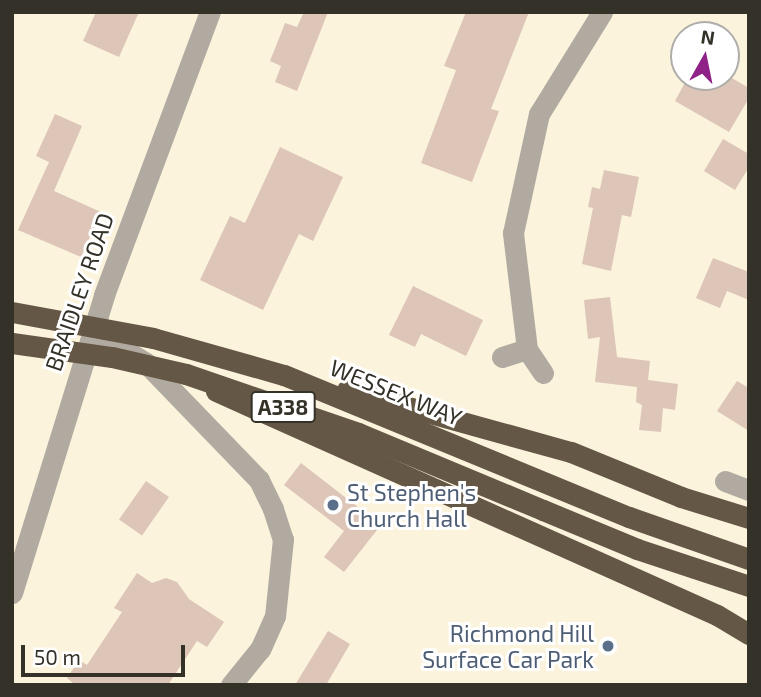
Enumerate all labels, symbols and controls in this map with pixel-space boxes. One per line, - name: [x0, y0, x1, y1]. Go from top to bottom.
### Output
- north arrow: [670, 21, 740, 91]
- text: N: [699, 24, 717, 49]
- street label: BRAIDLEY ROAD: [39, 209, 119, 375]
- street label: WESSEX WAY: [326, 353, 466, 431]
- road number: A338: [250, 390, 316, 424]
- place label: St Stephen's Church Hall: [347, 478, 476, 532]
- marker: St Stephen's Church Hall: [325, 497, 341, 513]
- place label: Richmond Hill Surface Car Park: [422, 619, 594, 673]
- scale bar: [24, 630, 189, 674]
- marker: Richmond Hill Surface Car Park: [600, 638, 616, 654]
- text: 50 m: [34, 644, 81, 669]

